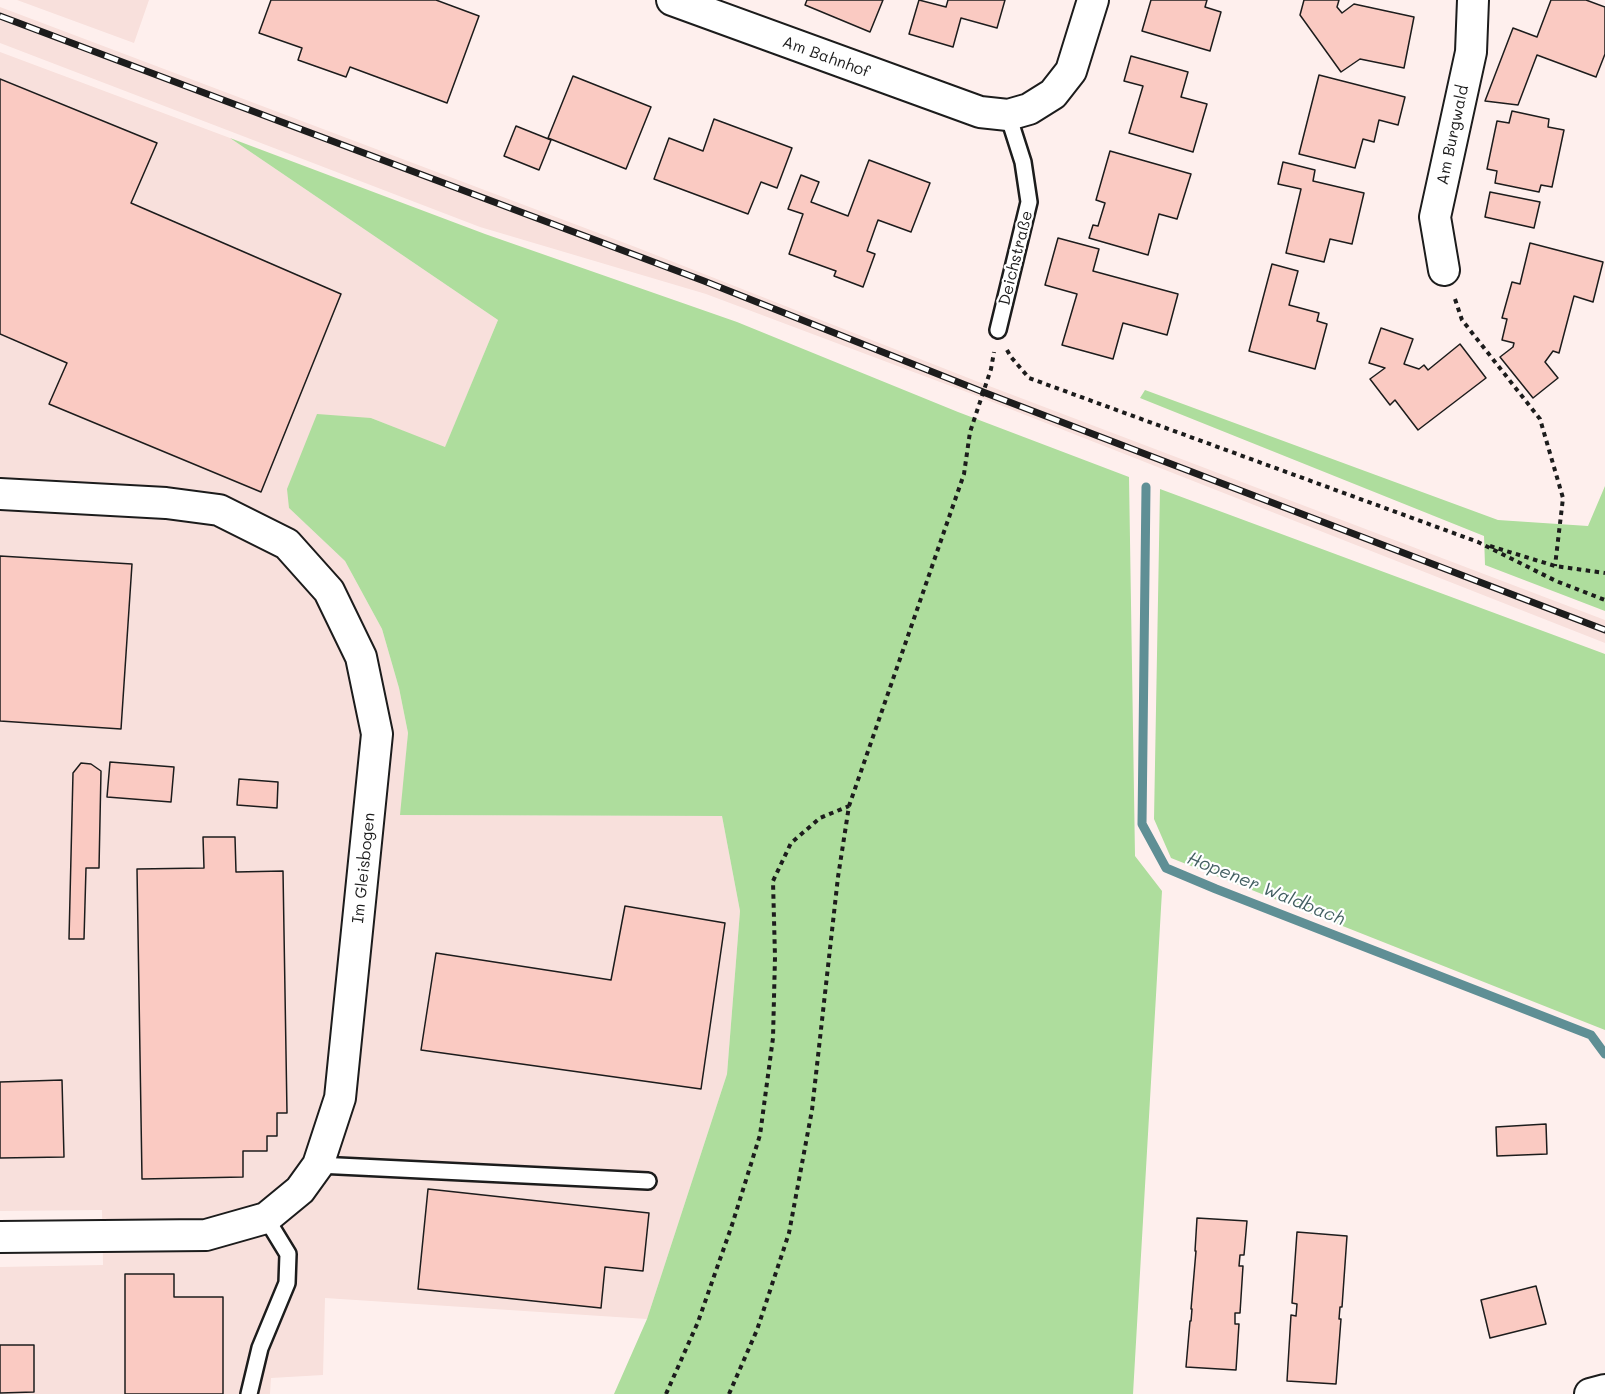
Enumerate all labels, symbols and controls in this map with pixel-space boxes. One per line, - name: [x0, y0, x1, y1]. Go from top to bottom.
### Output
- street label: Am Bahnhof: [780, 32, 872, 82]
- street label: Am Burgwald: [1433, 83, 1473, 187]
- street label: Deichstraße: [995, 209, 1037, 307]
- street label: Im Gleisbogen: [349, 812, 379, 924]
- water label: Hopener Waldbach: [1184, 848, 1348, 930]

